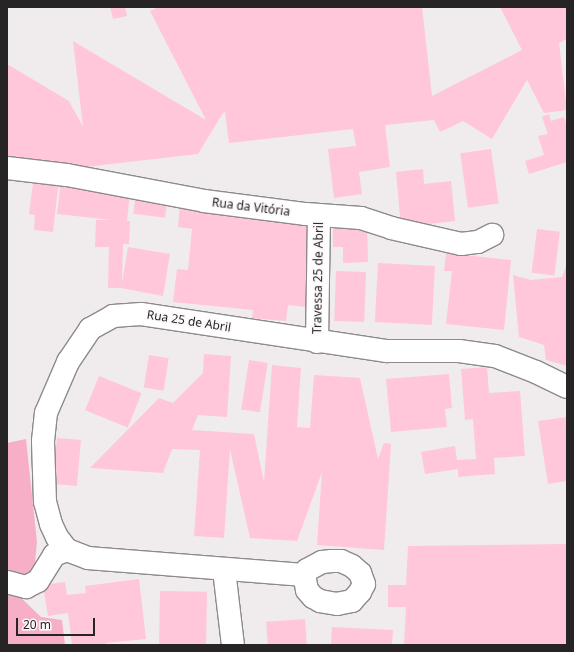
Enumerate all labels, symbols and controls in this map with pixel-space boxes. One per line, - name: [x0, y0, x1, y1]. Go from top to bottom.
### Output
- street label: Rua da Vitória: [211, 195, 291, 219]
- street label: Travessa 25 de Abril: [310, 222, 326, 334]
- street label: Rua 25 de Abril: [146, 307, 232, 335]
- scale bar: [18, 610, 97, 636]
- text: 20 m: [23, 616, 51, 633]

